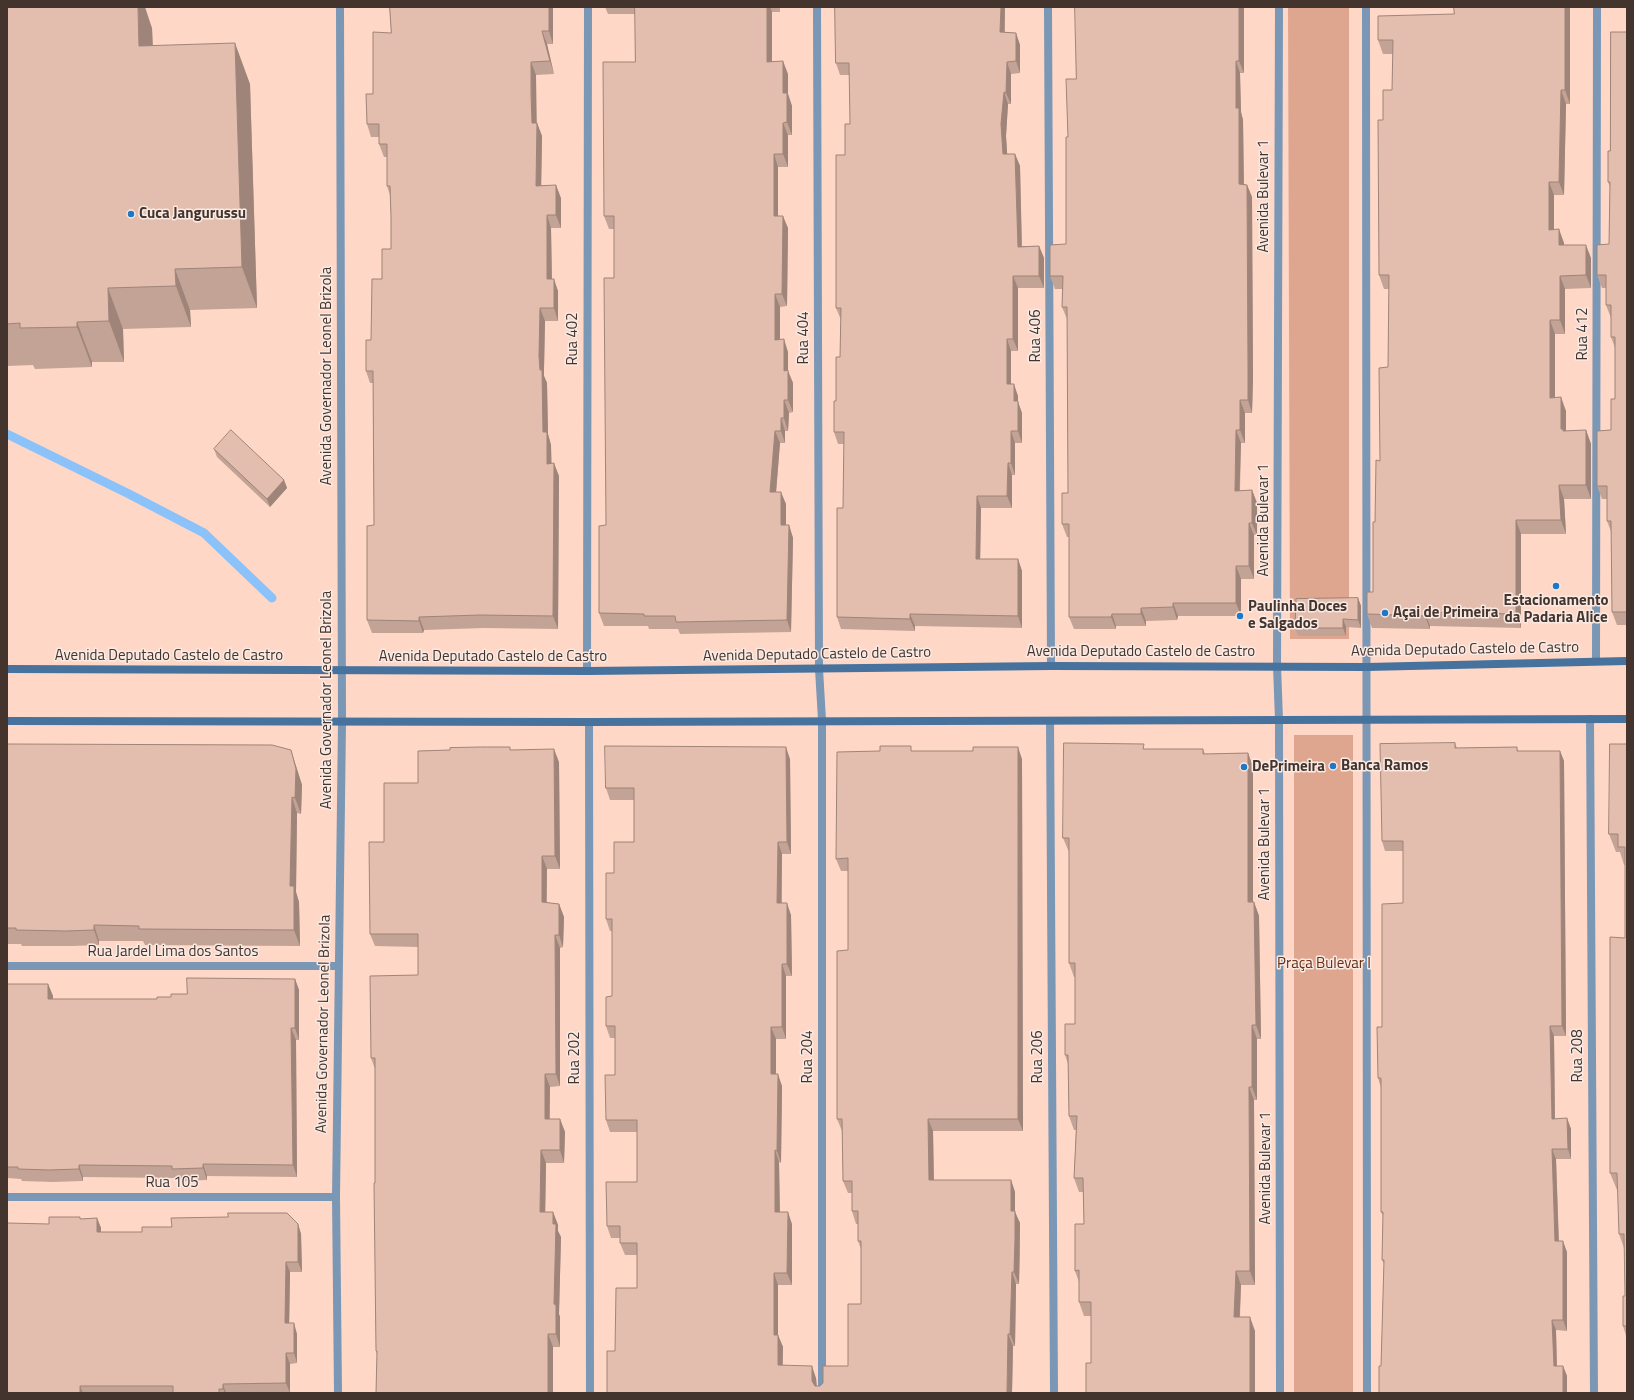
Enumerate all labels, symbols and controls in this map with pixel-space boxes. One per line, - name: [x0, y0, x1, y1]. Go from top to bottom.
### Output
- street label: Avenida Bulevar 1: [1255, 139, 1273, 253]
- place label: Cuca Jangurussu: [139, 205, 246, 223]
- marker: Cuca Jangurussu: [126, 209, 136, 219]
- street label: Avenida Governador Leonel Brizola: [318, 267, 336, 485]
- street label: Rua 412: [1574, 307, 1592, 361]
- street label: Rua 406: [1027, 309, 1045, 363]
- street label: Rua 404: [795, 311, 813, 365]
- street label: Rua 402: [564, 312, 582, 366]
- street label: Avenida Bulevar 1: [1255, 463, 1273, 577]
- marker: Estacionamento da Padaria Alice: [1551, 581, 1561, 591]
- street label: Avenida Governador Leonel Brizola: [318, 591, 336, 809]
- place label: Estacionamento da Padaria Alice: [1504, 592, 1608, 627]
- place label: Paulinha Doces e Salgados: [1248, 598, 1347, 633]
- place label: Açai de Primeira: [1393, 604, 1498, 622]
- marker: Açai de Primeira: [1380, 608, 1390, 618]
- marker: Paulinha Doces e Salgados: [1235, 611, 1245, 621]
- street label: Avenida Deputado Castelo de Castro: [1351, 639, 1579, 661]
- street label: Avenida Deputado Castelo de Castro: [1027, 643, 1255, 661]
- street label: Avenida Deputado Castelo de Castro: [703, 644, 931, 666]
- street label: Avenida Deputado Castelo de Castro: [55, 647, 283, 665]
- street label: Avenida Deputado Castelo de Castro: [379, 648, 607, 666]
- place label: Banca Ramos: [1341, 757, 1428, 775]
- place label: DePrimeira: [1252, 758, 1325, 776]
- marker: Banca Ramos: [1328, 761, 1338, 771]
- marker: DePrimeira: [1239, 762, 1249, 772]
- street label: Avenida Bulevar 1: [1256, 787, 1274, 901]
- street label: Avenida Governador Leonel Brizola: [313, 915, 335, 1133]
- street label: Rua Jardel Lima dos Santos: [88, 943, 258, 961]
- park label: Praça Bulevar I: [1277, 955, 1371, 973]
- street label: Rua 208: [1569, 1029, 1587, 1083]
- street label: Rua 204: [799, 1030, 817, 1084]
- street label: Rua 206: [1029, 1030, 1047, 1084]
- street label: Rua 202: [566, 1031, 584, 1085]
- street label: Avenida Bulevar 1: [1257, 1111, 1275, 1225]
- street label: Rua 105: [145, 1174, 199, 1192]

